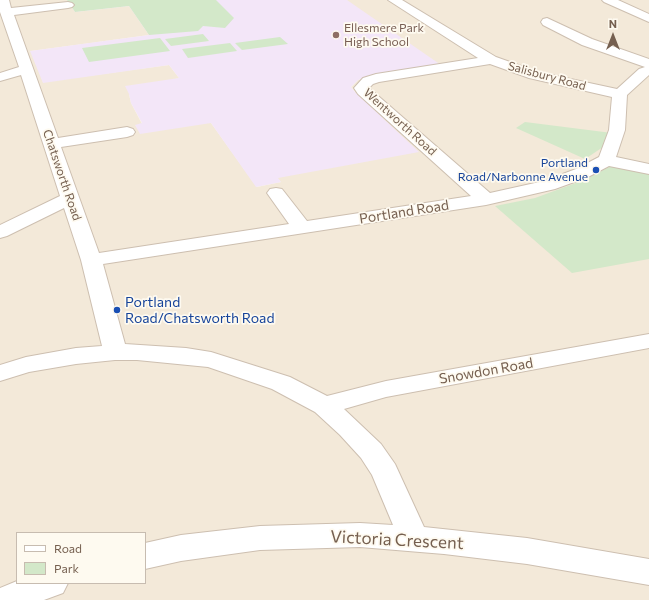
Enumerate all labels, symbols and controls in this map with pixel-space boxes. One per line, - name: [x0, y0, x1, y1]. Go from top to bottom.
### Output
- north arrow: [593, 16, 633, 56]
- text: N: [609, 17, 617, 30]
- place label: Ellesmere Park High School: [344, 21, 424, 49]
- marker: Ellesmere Park High School: [331, 30, 341, 40]
- street label: Salisbury Road: [506, 59, 588, 93]
- street label: Wentworth Road: [361, 86, 439, 158]
- street label: Chatsworth Road: [40, 128, 84, 222]
- place label: Portland Road/Narbonne Avenue: [458, 156, 588, 184]
- marker: Portland Road/Narbonne Avenue: [591, 165, 601, 175]
- street label: Portland Road: [358, 197, 450, 227]
- place label: Portland Road/Chatsworth Road: [125, 294, 274, 326]
- marker: Portland Road/Chatsworth Road: [112, 305, 122, 315]
- street label: Snowdon Road: [438, 354, 534, 388]
- street label: Victoria Crescent: [330, 526, 464, 554]
- legend: [16, 532, 146, 584]
- text: Road: [54, 541, 82, 555]
- text: Park: [54, 561, 79, 575]

